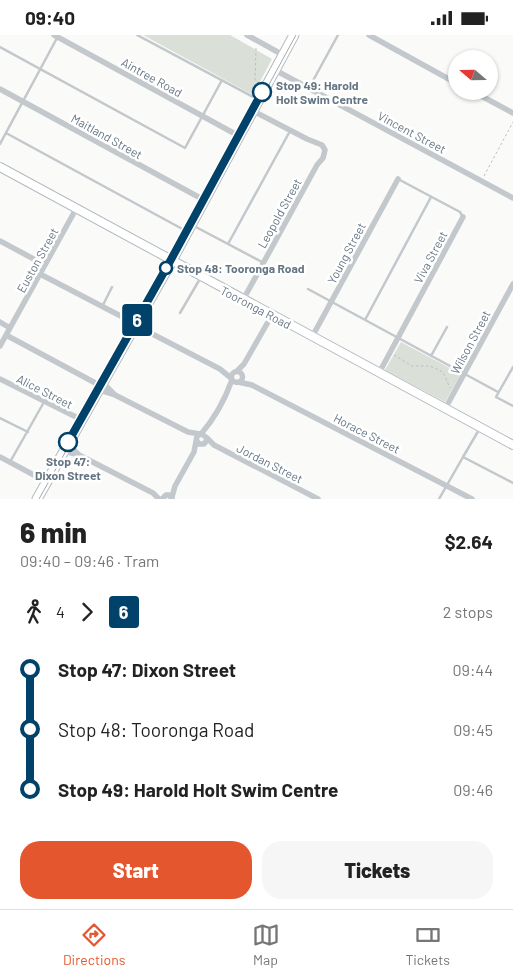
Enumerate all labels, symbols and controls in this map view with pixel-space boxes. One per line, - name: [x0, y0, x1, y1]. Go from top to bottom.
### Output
- text: 09:40: [25, 6, 75, 29]
- north arrow: [448, 50, 498, 100]
- map controls: [448, 50, 498, 100]
- street label: Aintree Road: [119, 55, 185, 99]
- place label: Stop 49: Harold Holt Swim Centre: [276, 78, 369, 106]
- marker: Stop 49: Harold Holt Swim Centre: [252, 82, 272, 102]
- street label: Vincent Street: [376, 108, 448, 156]
- street label: Maitland Street: [69, 111, 145, 161]
- street label: Leopold Street: [254, 176, 304, 250]
- street label: Young Street: [324, 220, 368, 286]
- street label: Euston Street: [13, 225, 61, 295]
- street label: Viva Street: [410, 229, 450, 285]
- marker: Stop 48: Tooronga Road: [159, 261, 173, 275]
- place label: Stop 48: Tooronga Road: [177, 261, 305, 275]
- street label: Tooronga Road: [218, 283, 294, 331]
- line badge: 6: [121, 304, 153, 336]
- street label: Wilson Street: [447, 308, 493, 376]
- text: 6: [132, 309, 142, 331]
- street label: Alice Street: [15, 371, 75, 411]
- street label: Horace Street: [331, 410, 403, 456]
- marker: Stop 47: Dixon Street: [58, 432, 78, 452]
- street label: Jordan Street: [235, 440, 305, 486]
- place label: Stop 47: Dixon Street: [35, 454, 101, 482]
- text: 6 min: [20, 515, 87, 549]
- text: $2.64: [445, 530, 493, 553]
- text: 09:40 – 09:46 · Tram: [20, 551, 159, 570]
- icon: walk: [20, 598, 48, 626]
- icon: forward: [73, 598, 101, 626]
- text: 6: [119, 601, 129, 623]
- text: 4: [56, 602, 65, 621]
- text: 2 stops: [443, 602, 493, 621]
- text: Stop 47: Dixon Street: [58, 658, 236, 681]
- text: 09:44: [453, 660, 493, 679]
- text: Stop 48: Tooronga Road: [58, 718, 254, 741]
- text: 09:45: [453, 720, 493, 739]
- text: Stop 49: Harold Holt Swim Centre: [58, 778, 338, 801]
- text: 09:46: [453, 780, 493, 799]
- button: Start: [20, 841, 252, 899]
- button: Tickets: [262, 841, 493, 899]
- tab: Directions: [63, 921, 126, 968]
- tab: Map: [252, 921, 280, 968]
- tab: Tickets: [405, 921, 450, 968]

